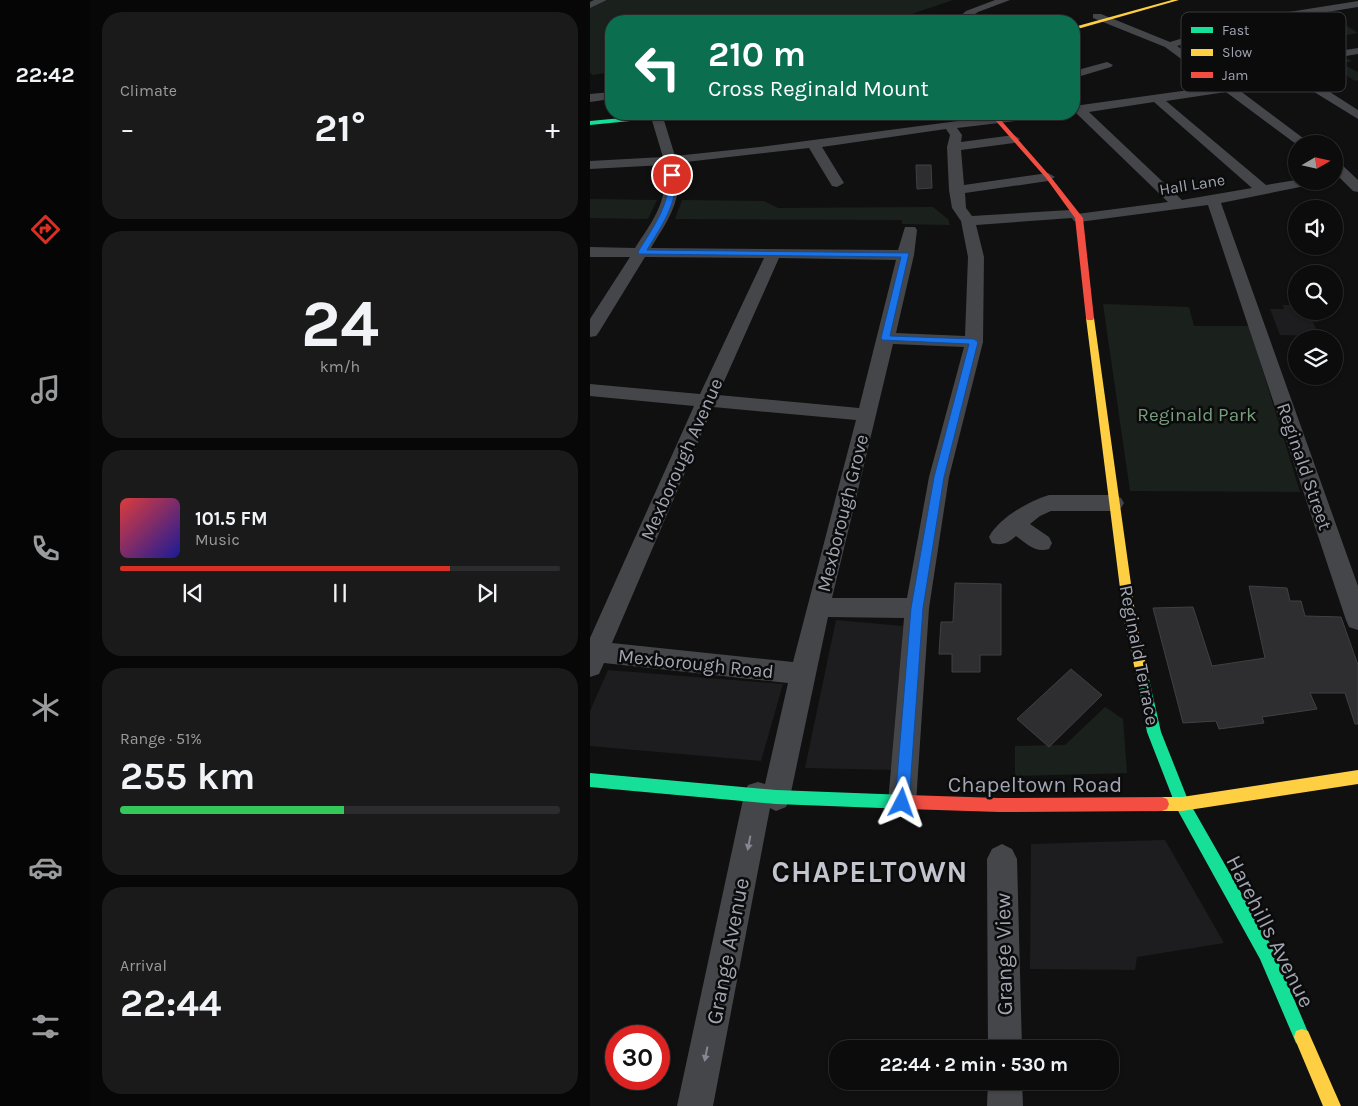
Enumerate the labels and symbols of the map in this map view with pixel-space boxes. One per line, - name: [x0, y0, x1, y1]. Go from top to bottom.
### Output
- legend: [1181, 12, 1346, 92]
- text: Fast: [1222, 22, 1249, 39]
- text: Slow: [1222, 44, 1252, 61]
- text: Jam: [1222, 67, 1248, 84]
- north arrow: [1288, 135, 1342, 190]
- pin: [651, 154, 693, 196]
- street label: Hall Lane: [1158, 170, 1226, 199]
- street label: Mexborough Avenue: [636, 375, 728, 544]
- street label: Reginald Street: [1272, 400, 1336, 533]
- park label: Reginald Park: [1137, 404, 1257, 426]
- street label: Mexborough Grove: [813, 432, 873, 594]
- street label: Reginald Terrace: [1115, 583, 1163, 727]
- street label: Mexborough Road: [617, 645, 775, 683]
- street label: Chapeltown Road: [948, 772, 1122, 798]
- position arrow: [875, 776, 927, 828]
- one-way arrow: [744, 835, 752, 851]
- street label: Harehills Avenue: [1221, 851, 1320, 1012]
- district label: CHAPELTOWN: [772, 855, 968, 889]
- street label: Grange Avenue: [701, 876, 755, 1027]
- street label: Grange View: [990, 892, 1018, 1016]
- speed limit sign: 30: [605, 1025, 670, 1090]
- one-way arrow: [702, 1046, 710, 1061]

